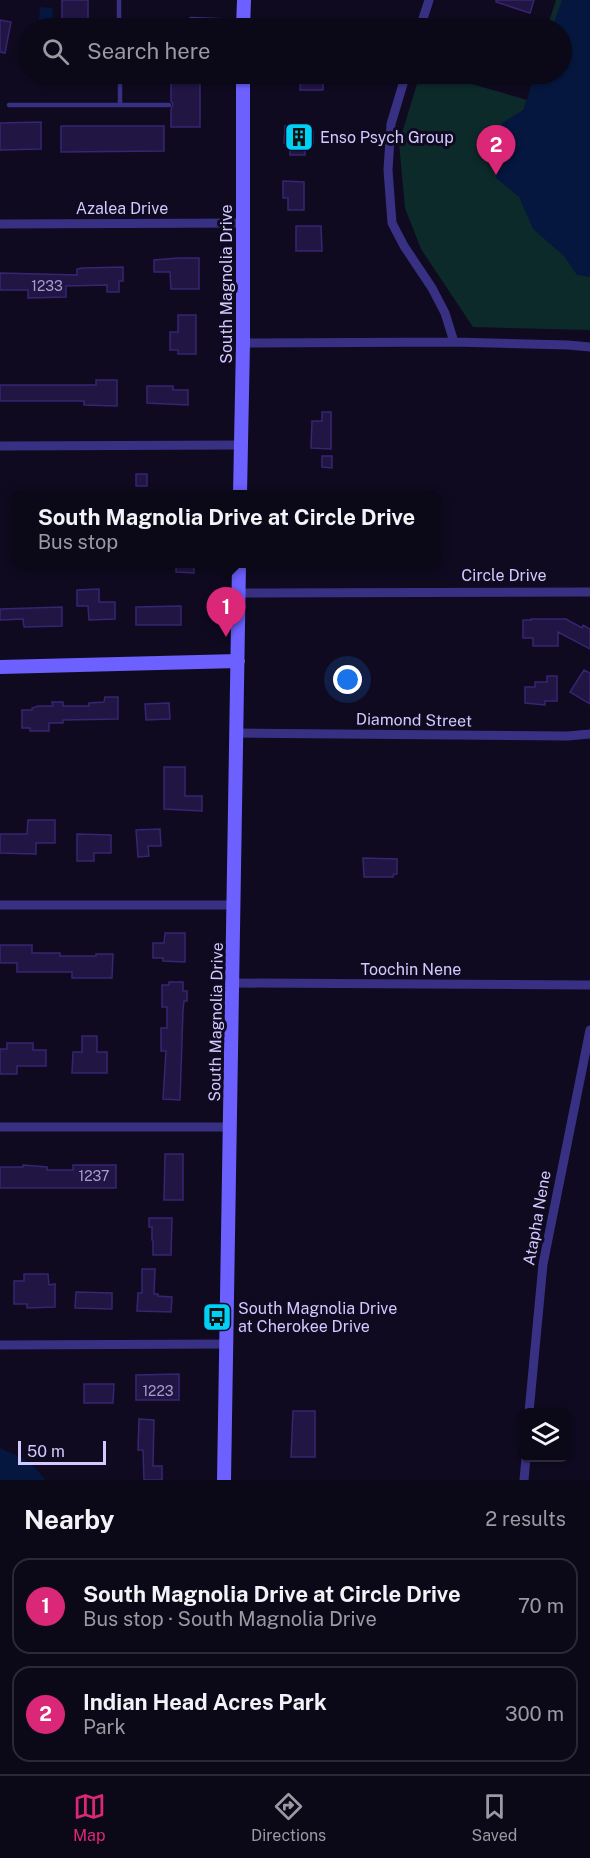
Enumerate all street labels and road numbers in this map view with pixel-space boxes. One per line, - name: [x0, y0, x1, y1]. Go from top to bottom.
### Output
- street label: Azalea Drive: [76, 199, 168, 218]
- street label: South Magnolia Drive: [217, 204, 236, 364]
- street label: Circle Drive: [461, 566, 547, 585]
- street label: Diamond Street: [356, 709, 472, 731]
- street label: South Magnolia Drive: [205, 942, 227, 1102]
- street label: Toochin Nene: [361, 960, 461, 979]
- street label: Atapha Nene: [519, 1169, 555, 1267]

